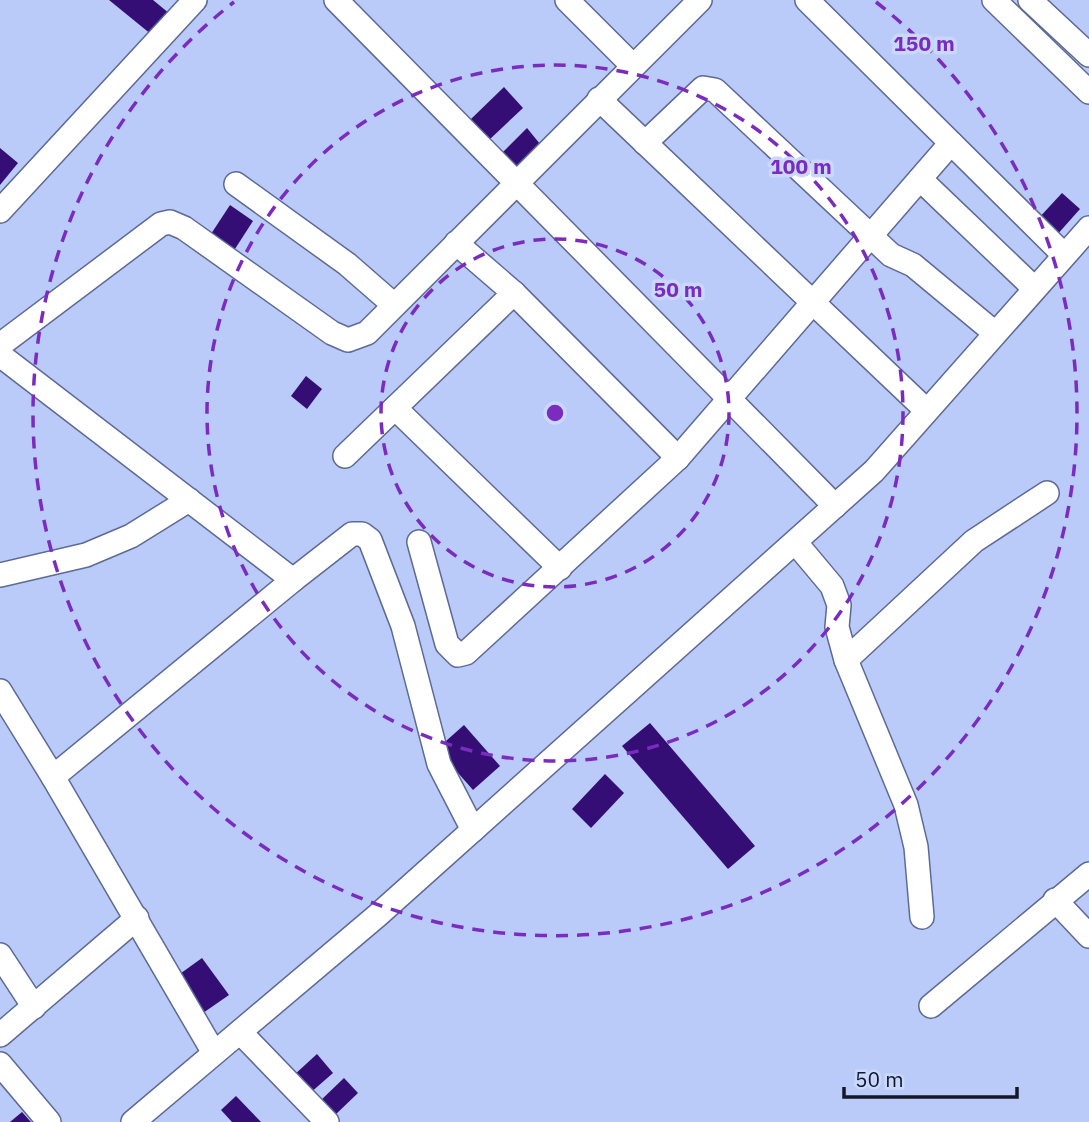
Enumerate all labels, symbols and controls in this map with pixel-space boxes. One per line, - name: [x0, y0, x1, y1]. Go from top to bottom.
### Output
- text: 150 m: [893, 29, 955, 57]
- text: 100 m: [770, 152, 832, 180]
- text: 50 m: [654, 275, 702, 303]
- centre of rings: [543, 401, 567, 425]
- scale bar: [844, 1056, 1017, 1100]
- text: 50 m: [855, 1065, 904, 1093]

